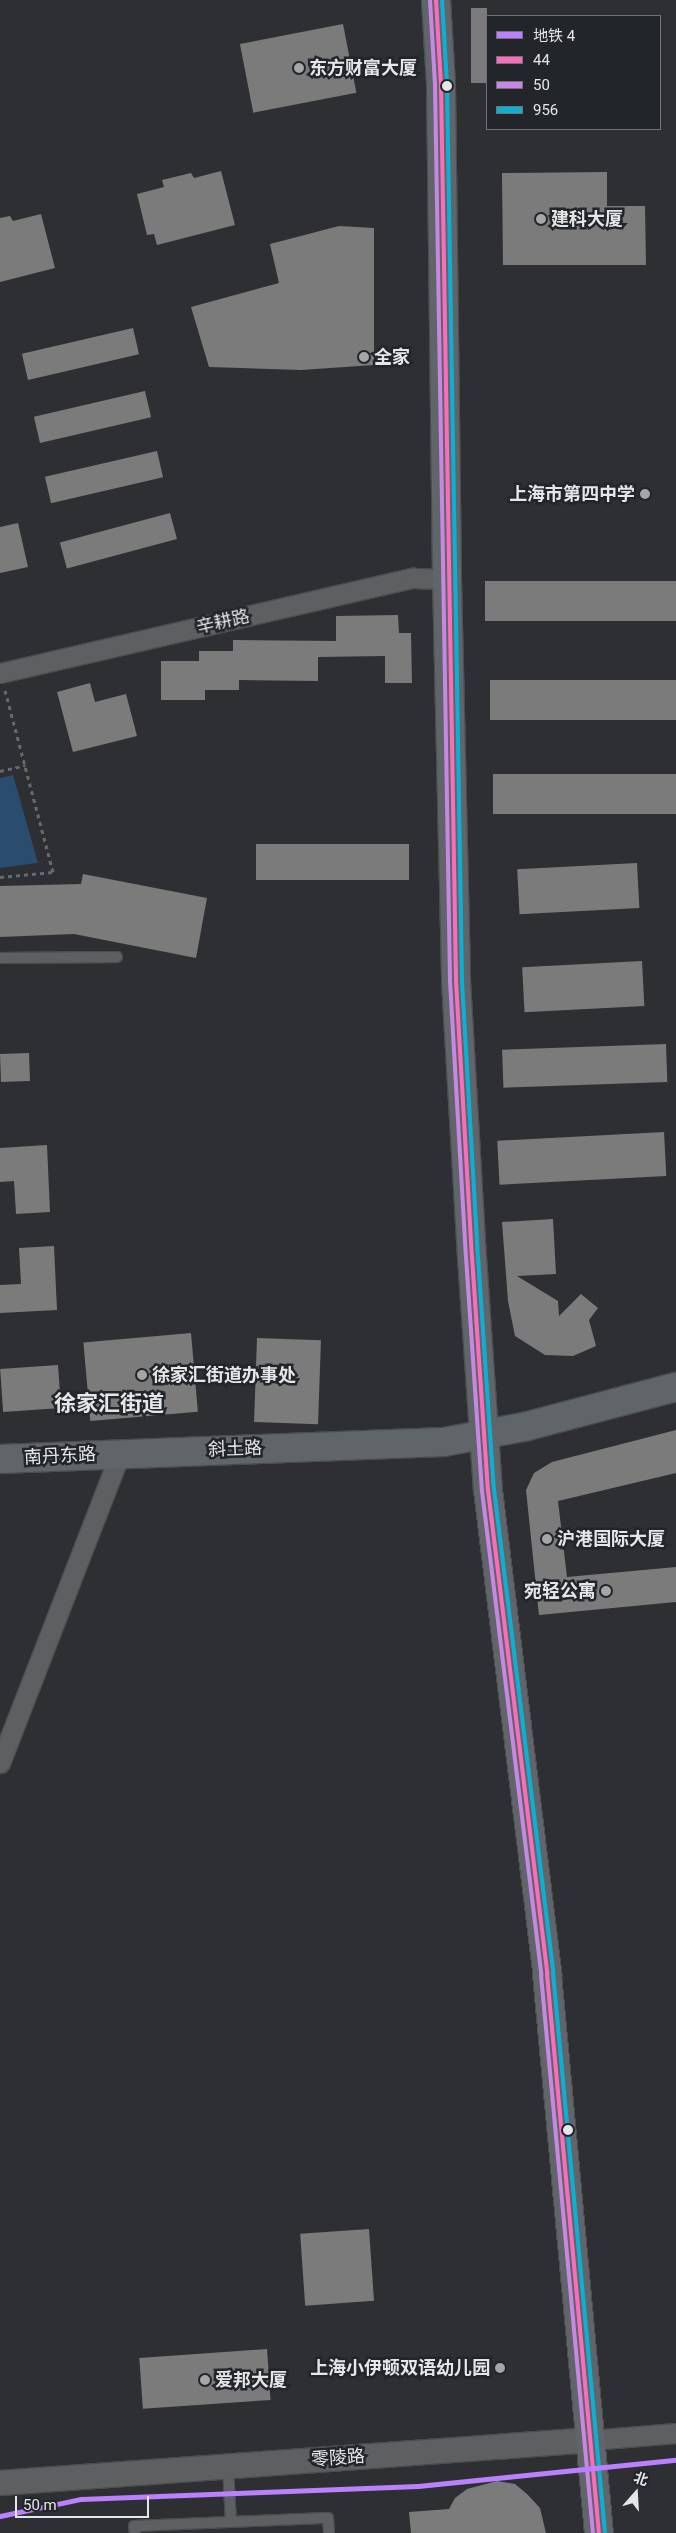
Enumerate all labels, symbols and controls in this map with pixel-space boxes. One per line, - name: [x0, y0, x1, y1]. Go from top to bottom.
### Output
- legend: [486, 15, 661, 130]
- text: 地铁 4: [533, 27, 575, 45]
- text: 44: [533, 51, 550, 69]
- place label: 东方财富大厦: [309, 57, 417, 79]
- marker: 东方财富大厦: [293, 62, 305, 74]
- text: 50: [533, 76, 550, 94]
- unlabelled marker: [442, 81, 452, 91]
- text: 956: [533, 101, 558, 119]
- place label: 建科大厦: [551, 208, 623, 230]
- marker: 建科大厦: [535, 213, 547, 225]
- place label: 全家: [374, 346, 410, 368]
- marker: 全家: [358, 351, 370, 363]
- place label: 上海市第四中学: [509, 483, 635, 505]
- marker: 上海市第四中学: [639, 488, 651, 500]
- street label: 辛耕路: [194, 605, 252, 639]
- place label: 徐家汇街道办事处: [152, 1364, 296, 1386]
- marker: 徐家汇街道办事处: [136, 1369, 148, 1381]
- district label: 徐家汇街道: [54, 1391, 164, 1417]
- street label: 斜土路: [208, 1437, 262, 1461]
- street label: 南丹东路: [23, 1443, 97, 1469]
- place label: 沪港国际大厦: [557, 1528, 665, 1550]
- marker: 沪港国际大厦: [541, 1533, 553, 1545]
- place label: 宛轻公寓: [524, 1580, 596, 1602]
- marker: 宛轻公寓: [600, 1585, 612, 1597]
- unlabelled marker: [563, 2125, 573, 2135]
- place label: 上海小伊顿双语幼儿园: [310, 2357, 490, 2379]
- marker: 上海小伊顿双语幼儿园: [494, 2362, 506, 2374]
- place label: 爱邦大厦: [215, 2369, 287, 2391]
- marker: 爱邦大厦: [199, 2374, 211, 2386]
- street label: 零陵路: [310, 2445, 366, 2471]
- north arrow: [611, 2468, 661, 2518]
- text: 北: [632, 2469, 650, 2489]
- scale bar: [18, 2486, 151, 2518]
- text: 50 m: [23, 2496, 57, 2514]

